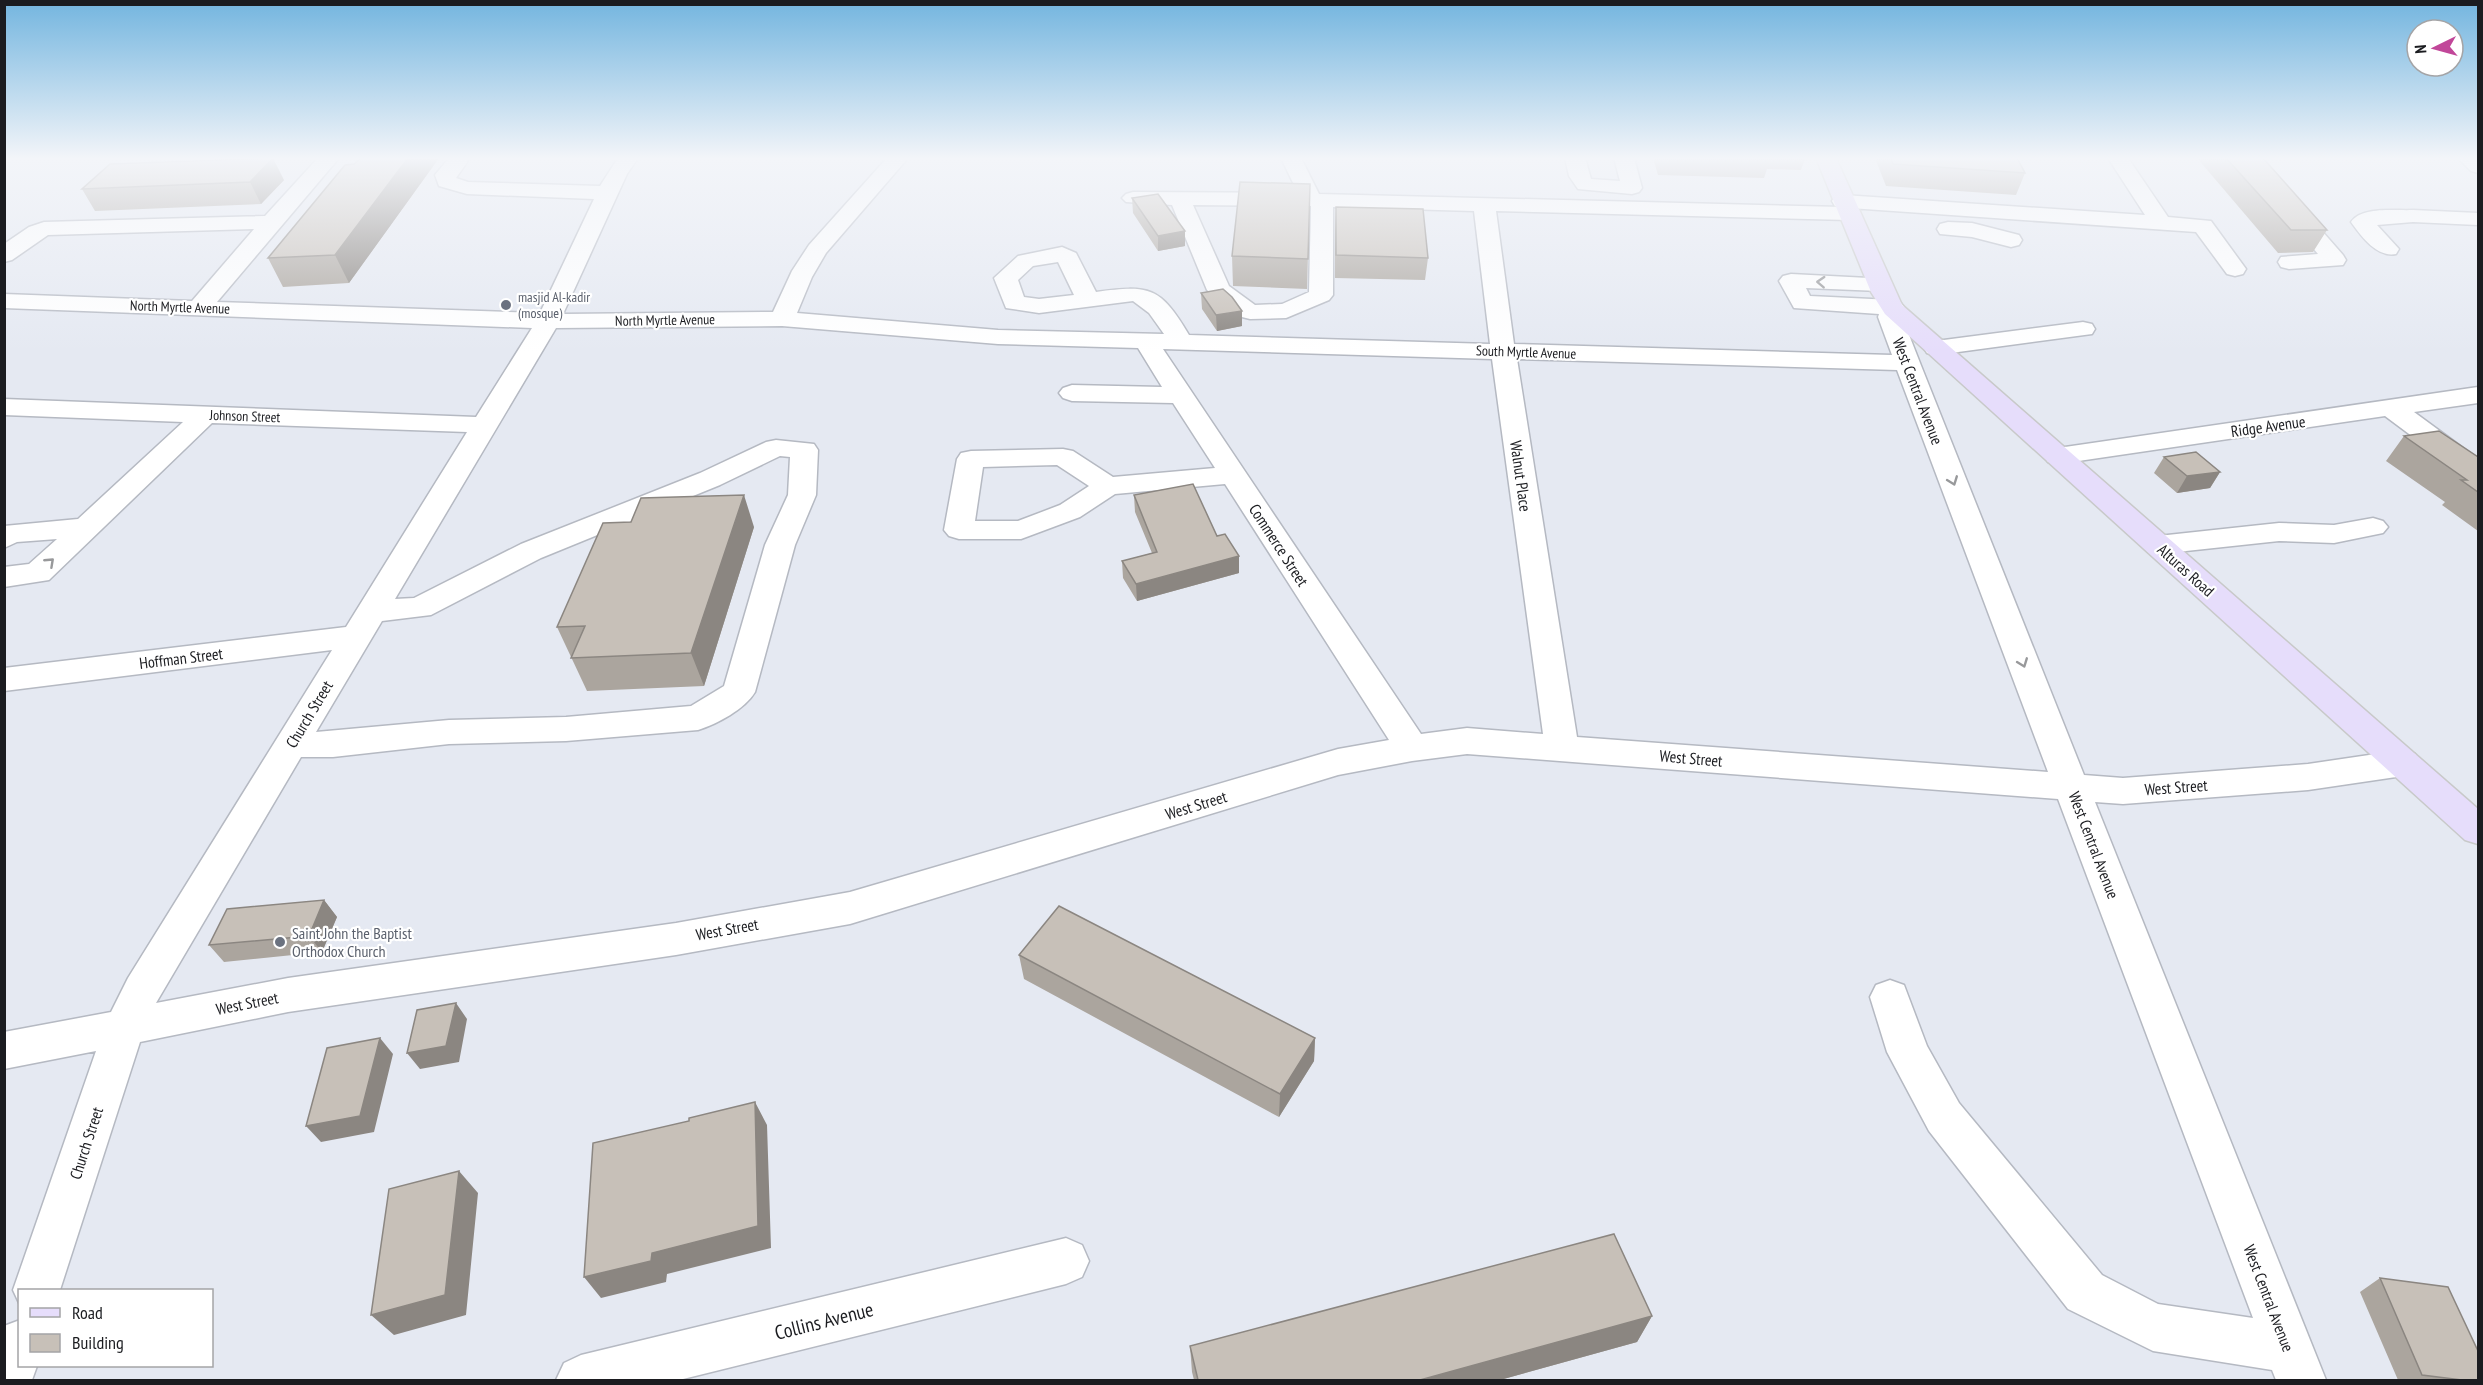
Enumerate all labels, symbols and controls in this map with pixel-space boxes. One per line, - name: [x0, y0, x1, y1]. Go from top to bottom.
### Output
- north arrow: [2405, 18, 2465, 78]
- text: N: [2410, 44, 2430, 54]
- one-way arrow: [1817, 275, 1826, 288]
- place label: masjid Al-kadir (mosque): [518, 288, 590, 322]
- street label: North Myrtle Avenue: [130, 296, 230, 318]
- marker: masjid Al-kadir (mosque): [499, 298, 513, 312]
- street label: North Myrtle Avenue: [615, 310, 715, 330]
- street label: West Central Avenue: [1888, 335, 1948, 447]
- street label: South Myrtle Avenue: [1476, 341, 1577, 363]
- street label: Johnson Street: [208, 406, 281, 426]
- street label: Ridge Avenue: [2229, 411, 2307, 441]
- street label: Walnut Place: [1506, 439, 1536, 513]
- one-way arrow: [1945, 475, 1958, 486]
- street label: Commerce Street: [1245, 500, 1313, 590]
- street label: Alturas Road: [2153, 539, 2219, 601]
- one-way arrow: [43, 558, 54, 569]
- street label: Hoffman Street: [138, 643, 224, 673]
- one-way arrow: [2016, 657, 2029, 668]
- street label: Church Street: [281, 676, 337, 751]
- street label: West Street: [1659, 745, 1724, 771]
- street label: West Street: [2144, 775, 2209, 799]
- street label: West Street: [1163, 786, 1230, 824]
- street label: West Central Avenue: [2064, 789, 2124, 901]
- street label: West Street: [694, 914, 760, 944]
- place label: Saint John the Baptist Orthodox Church: [292, 923, 412, 961]
- marker: Saint John the Baptist Orthodox Church: [273, 935, 287, 949]
- street label: West Street: [214, 987, 280, 1019]
- street label: Church Street: [65, 1104, 107, 1182]
- street label: West Central Avenue: [2239, 1242, 2299, 1354]
- legend: [18, 1289, 213, 1367]
- street label: Collins Avenue: [772, 1296, 876, 1346]
- text: Road: [72, 1301, 103, 1324]
- text: Building: [72, 1331, 124, 1354]

